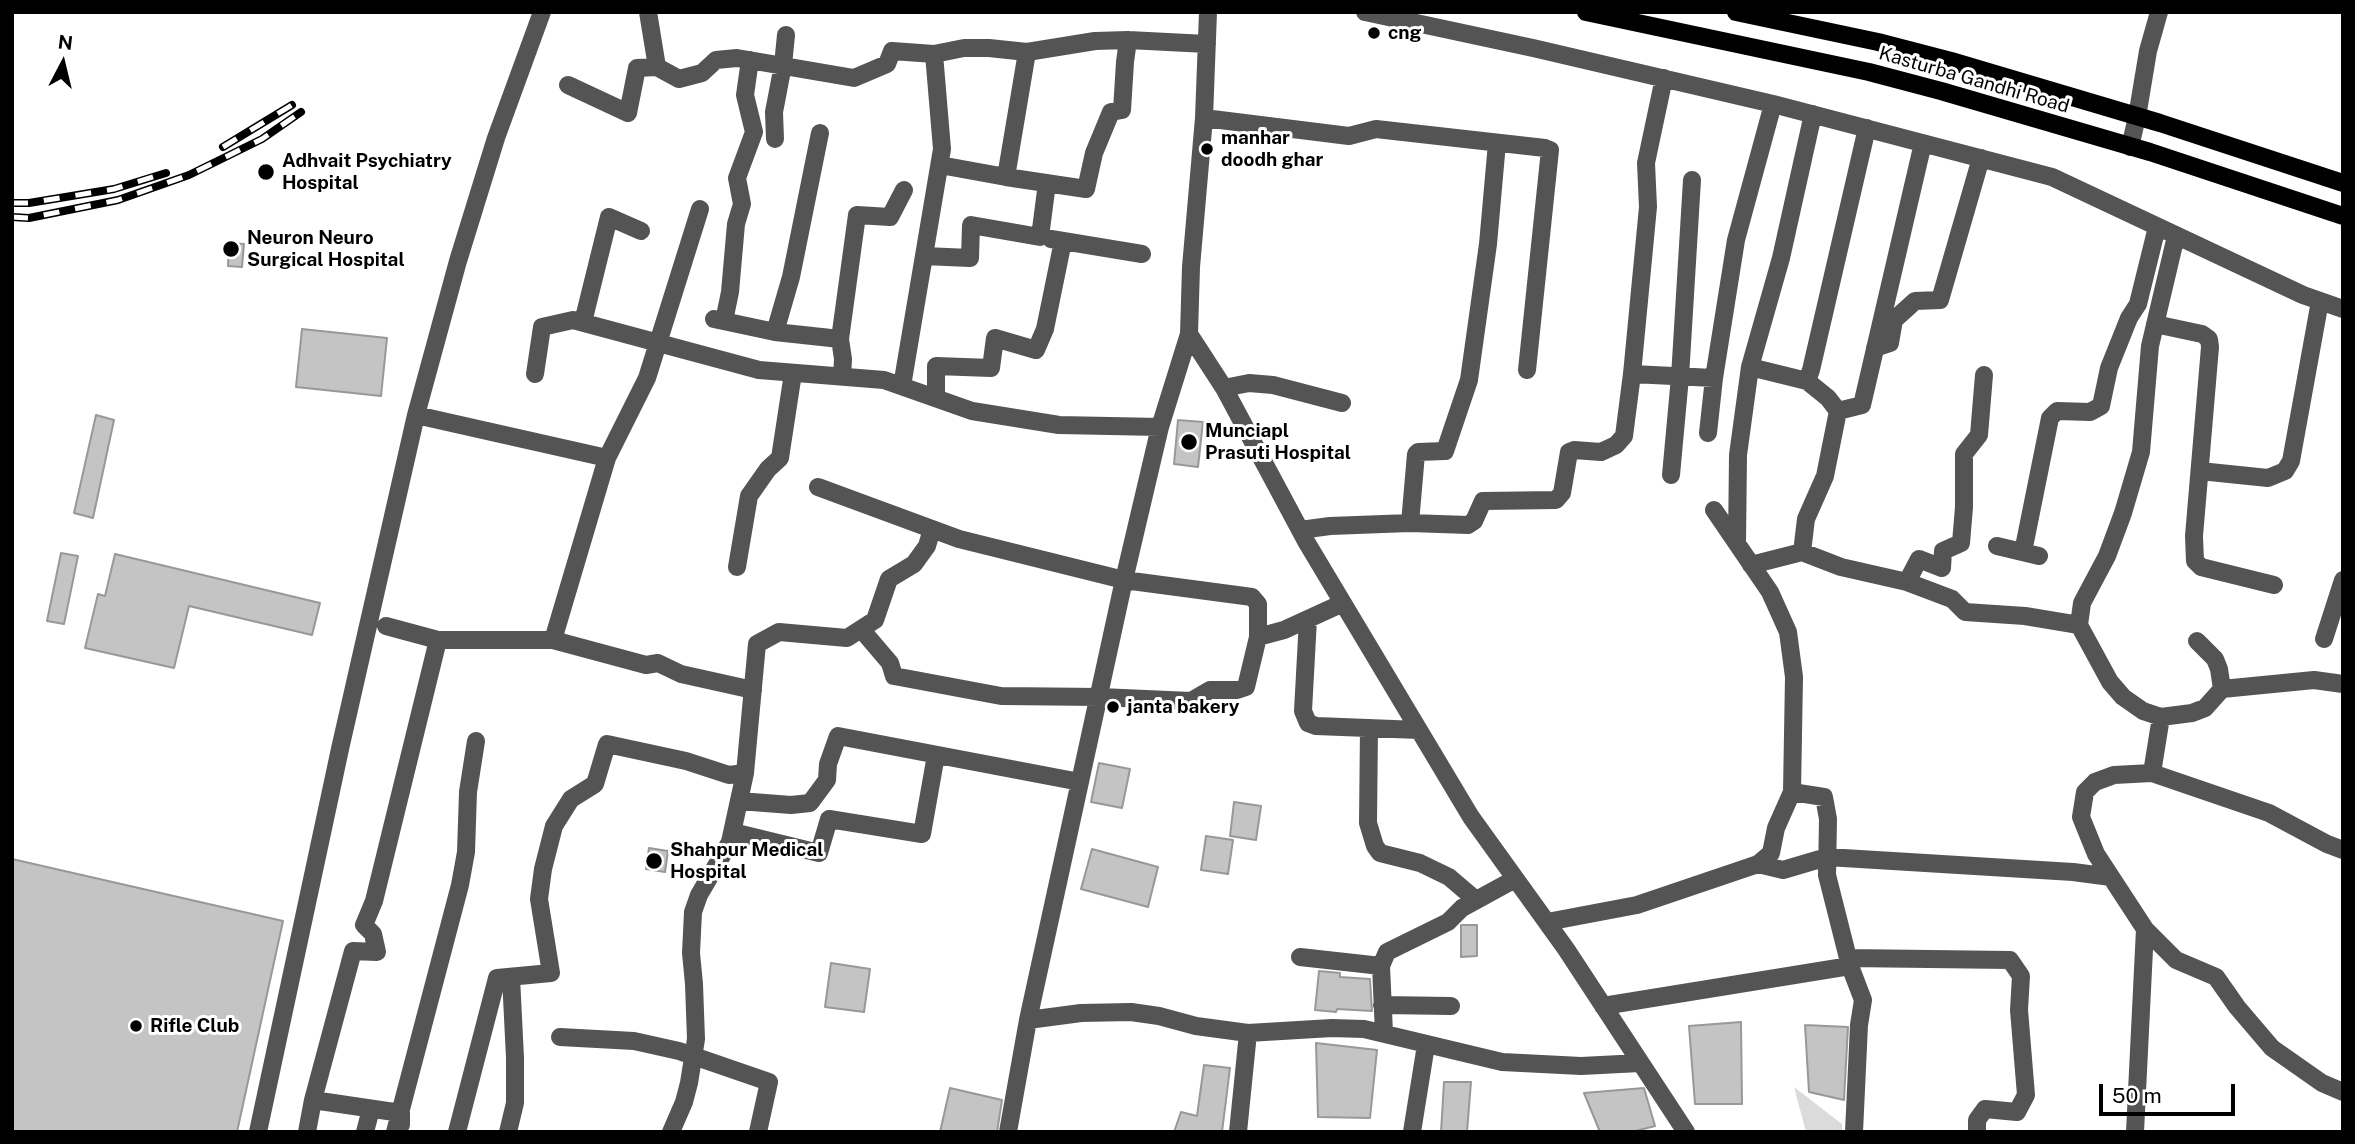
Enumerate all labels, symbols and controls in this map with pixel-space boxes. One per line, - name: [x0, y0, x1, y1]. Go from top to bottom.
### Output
- place label: cng: [1388, 22, 1422, 44]
- marker: cng: [1366, 25, 1382, 41]
- north arrow: [28, 28, 98, 98]
- text: N: [57, 30, 74, 54]
- street label: Kasturba Gandhi Road: [1876, 42, 2072, 118]
- place label: manhar doodh ghar: [1221, 127, 1323, 171]
- marker: manhar doodh ghar: [1199, 141, 1215, 157]
- place label: Adhvait Psychiatry Hospital: [282, 150, 452, 194]
- marker: Adhvait Psychiatry Hospital: [256, 162, 276, 182]
- place label: Neuron Neuro Surgical Hospital: [247, 227, 405, 271]
- marker: Neuron Neuro Surgical Hospital: [221, 239, 241, 259]
- place label: Munciapl Prasuti Hospital: [1205, 420, 1351, 464]
- marker: Munciapl Prasuti Hospital: [1179, 432, 1199, 452]
- place label: janta bakery: [1127, 696, 1240, 718]
- marker: janta bakery: [1105, 699, 1121, 715]
- place label: Shahpur Medical Hospital: [670, 839, 823, 883]
- marker: Shahpur Medical Hospital: [644, 851, 664, 871]
- place label: Rifle Club: [150, 1015, 239, 1037]
- marker: Rifle Club: [128, 1018, 144, 1034]
- scale bar: [2103, 1070, 2240, 1114]
- text: 50 m: [2112, 1083, 2162, 1108]

